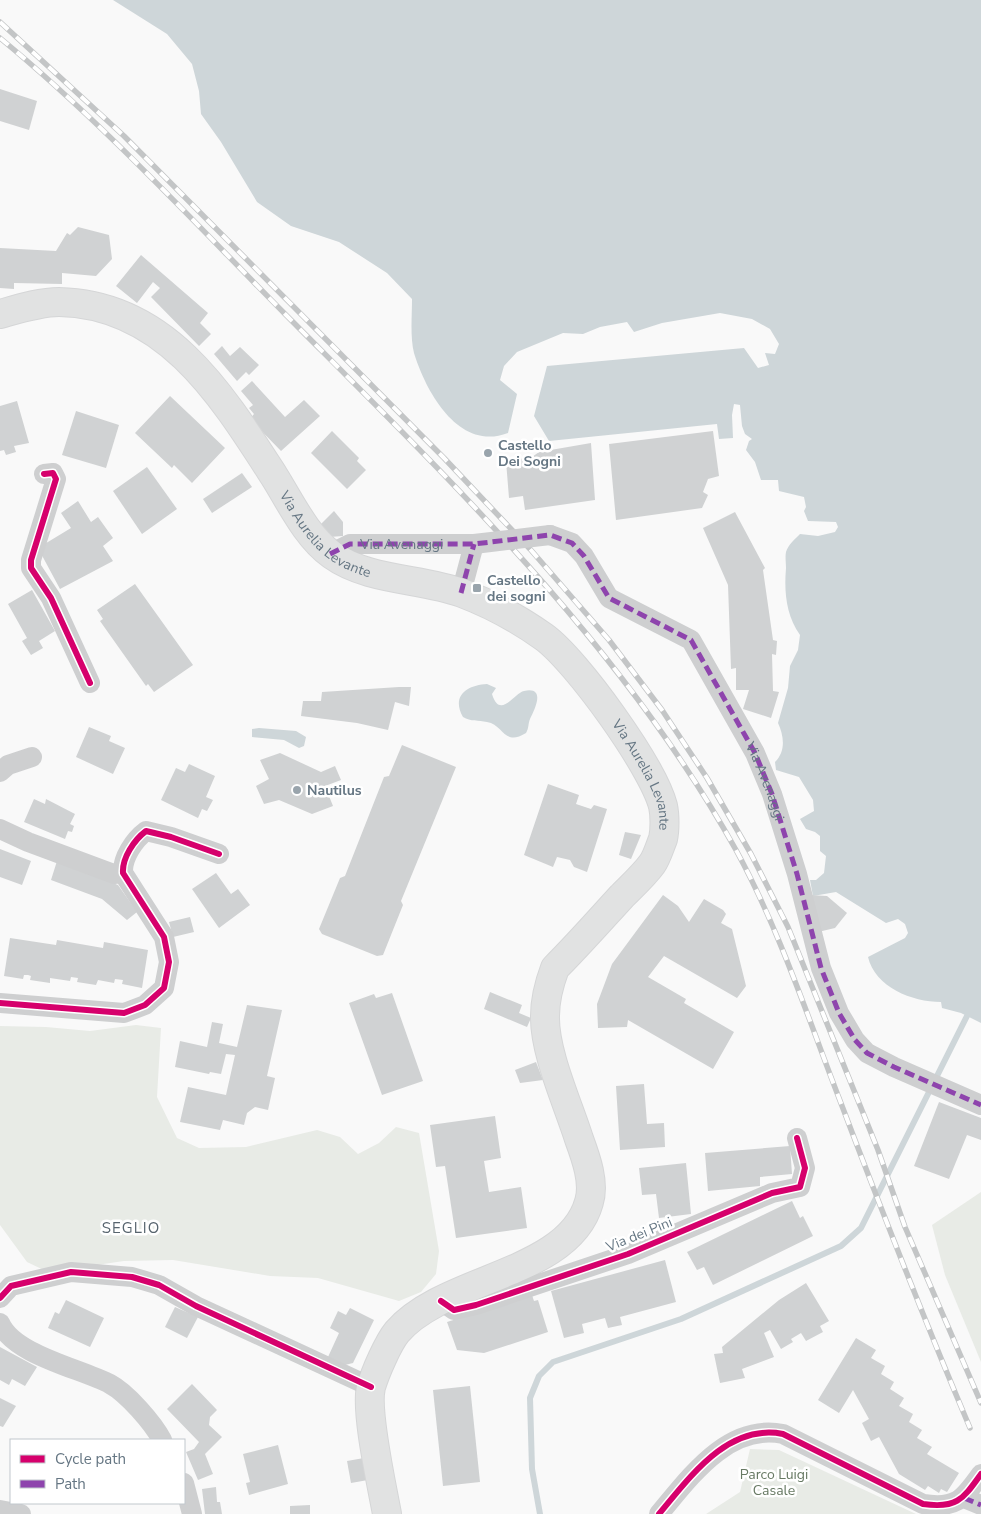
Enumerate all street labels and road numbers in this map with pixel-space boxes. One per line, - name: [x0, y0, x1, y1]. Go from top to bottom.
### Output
- street label: Via Aurelia Levante: [274, 487, 373, 582]
- street label: Via Avenaggi: [359, 535, 443, 554]
- street label: Via Aurelia Levante: [607, 715, 674, 831]
- street label: Via Avenaggi: [740, 738, 789, 823]
- street label: Via dei Pini: [602, 1213, 675, 1257]

